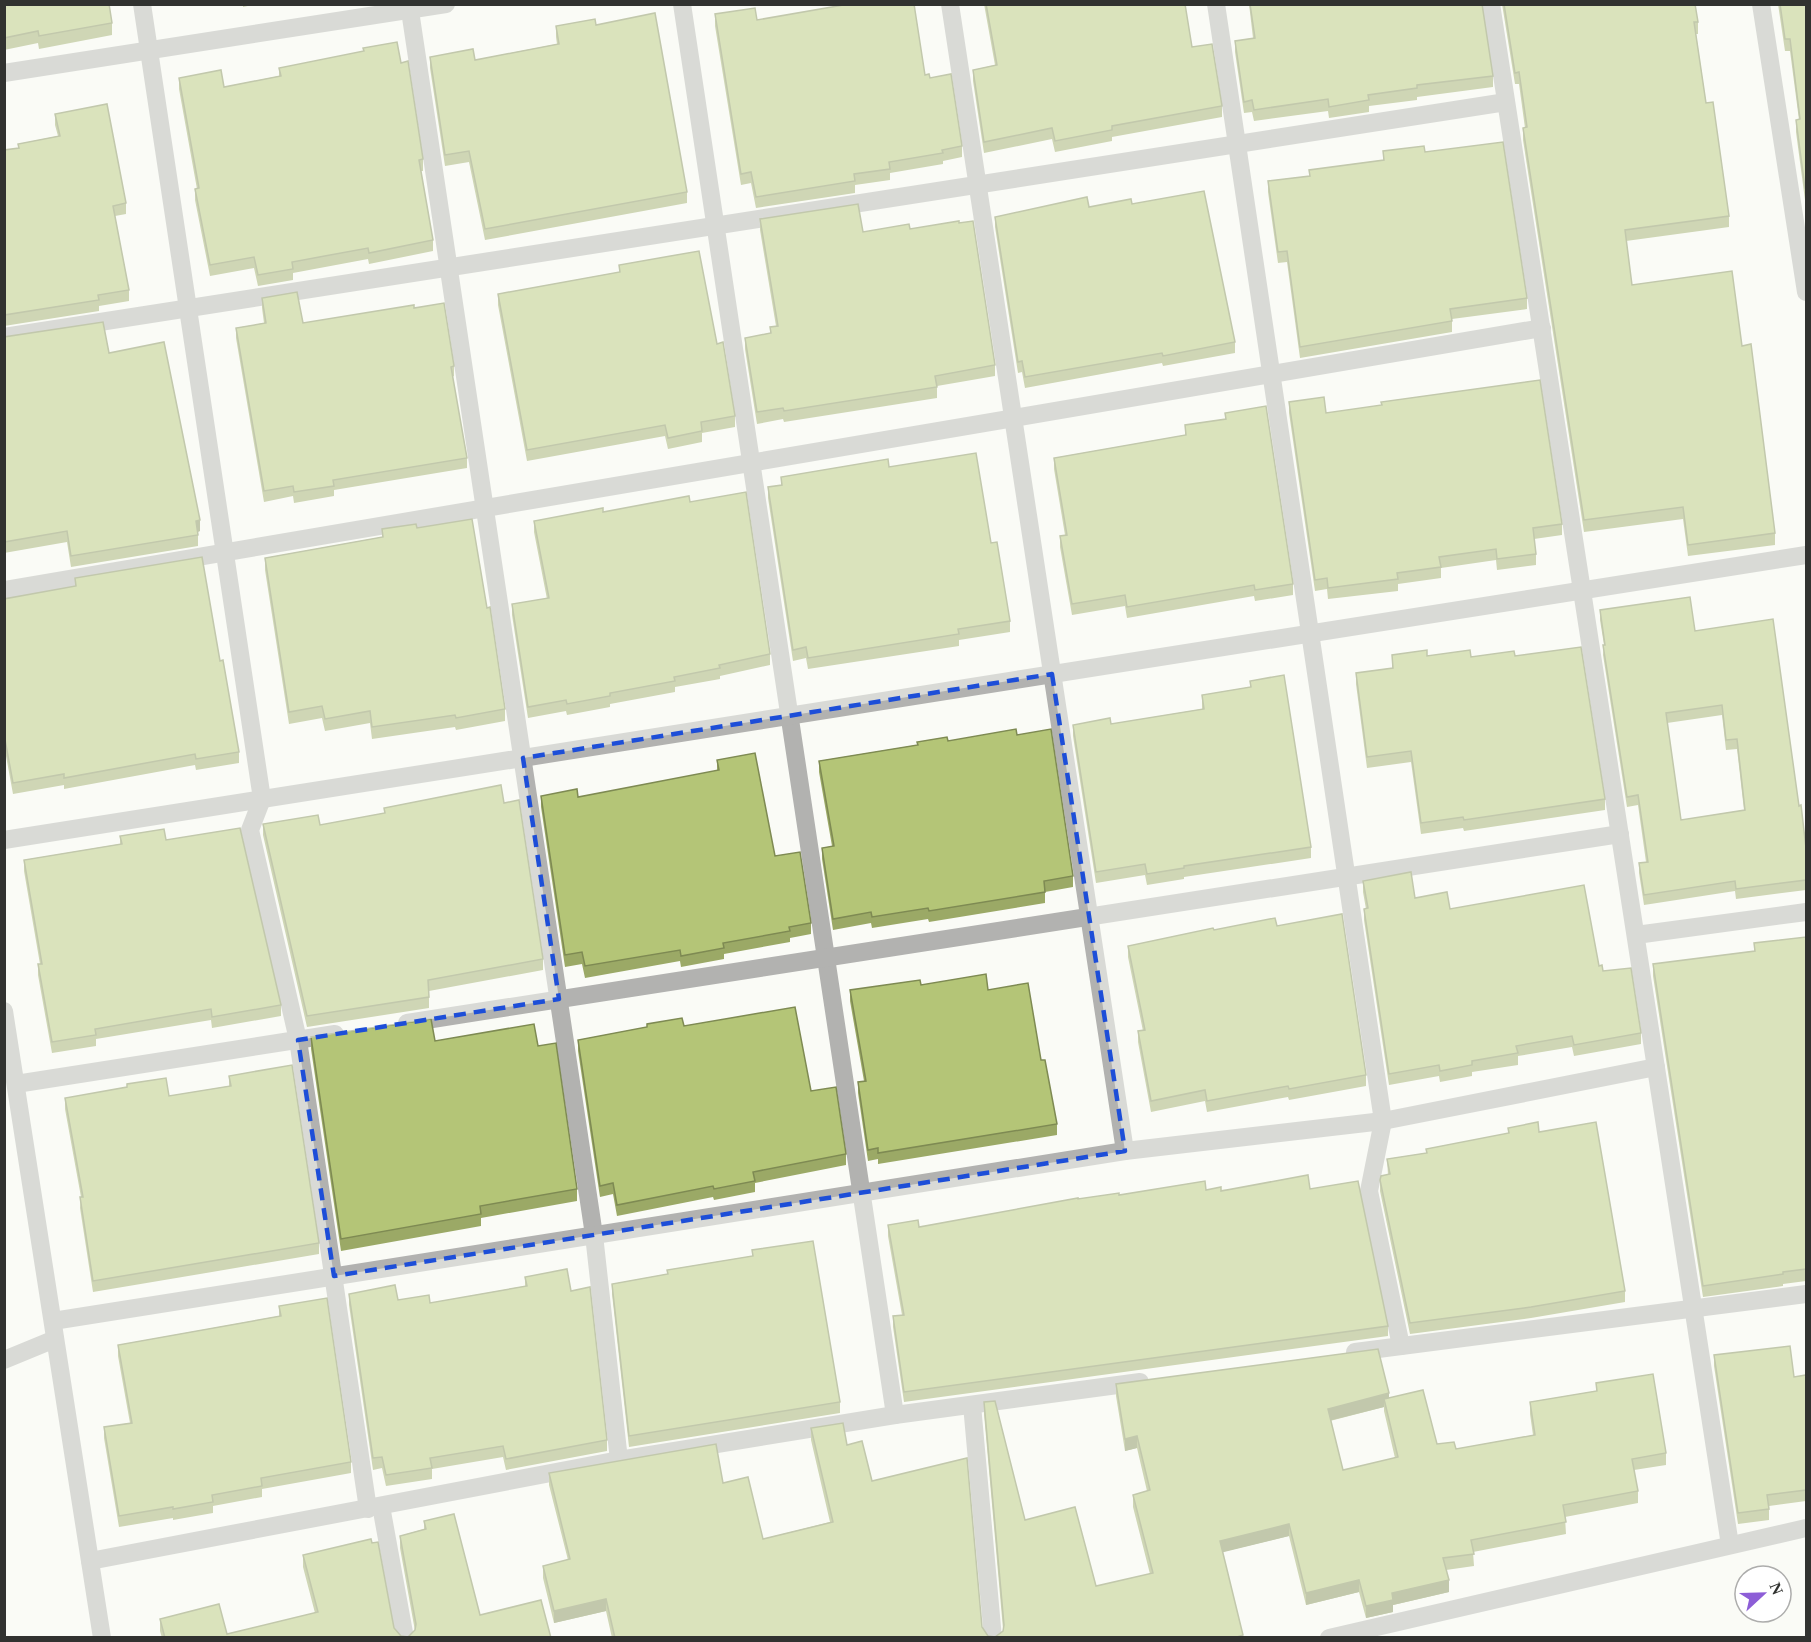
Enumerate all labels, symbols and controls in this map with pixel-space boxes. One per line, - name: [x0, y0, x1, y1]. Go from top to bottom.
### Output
- north arrow: [1733, 1564, 1793, 1624]
- text: N: [1766, 1580, 1787, 1598]

